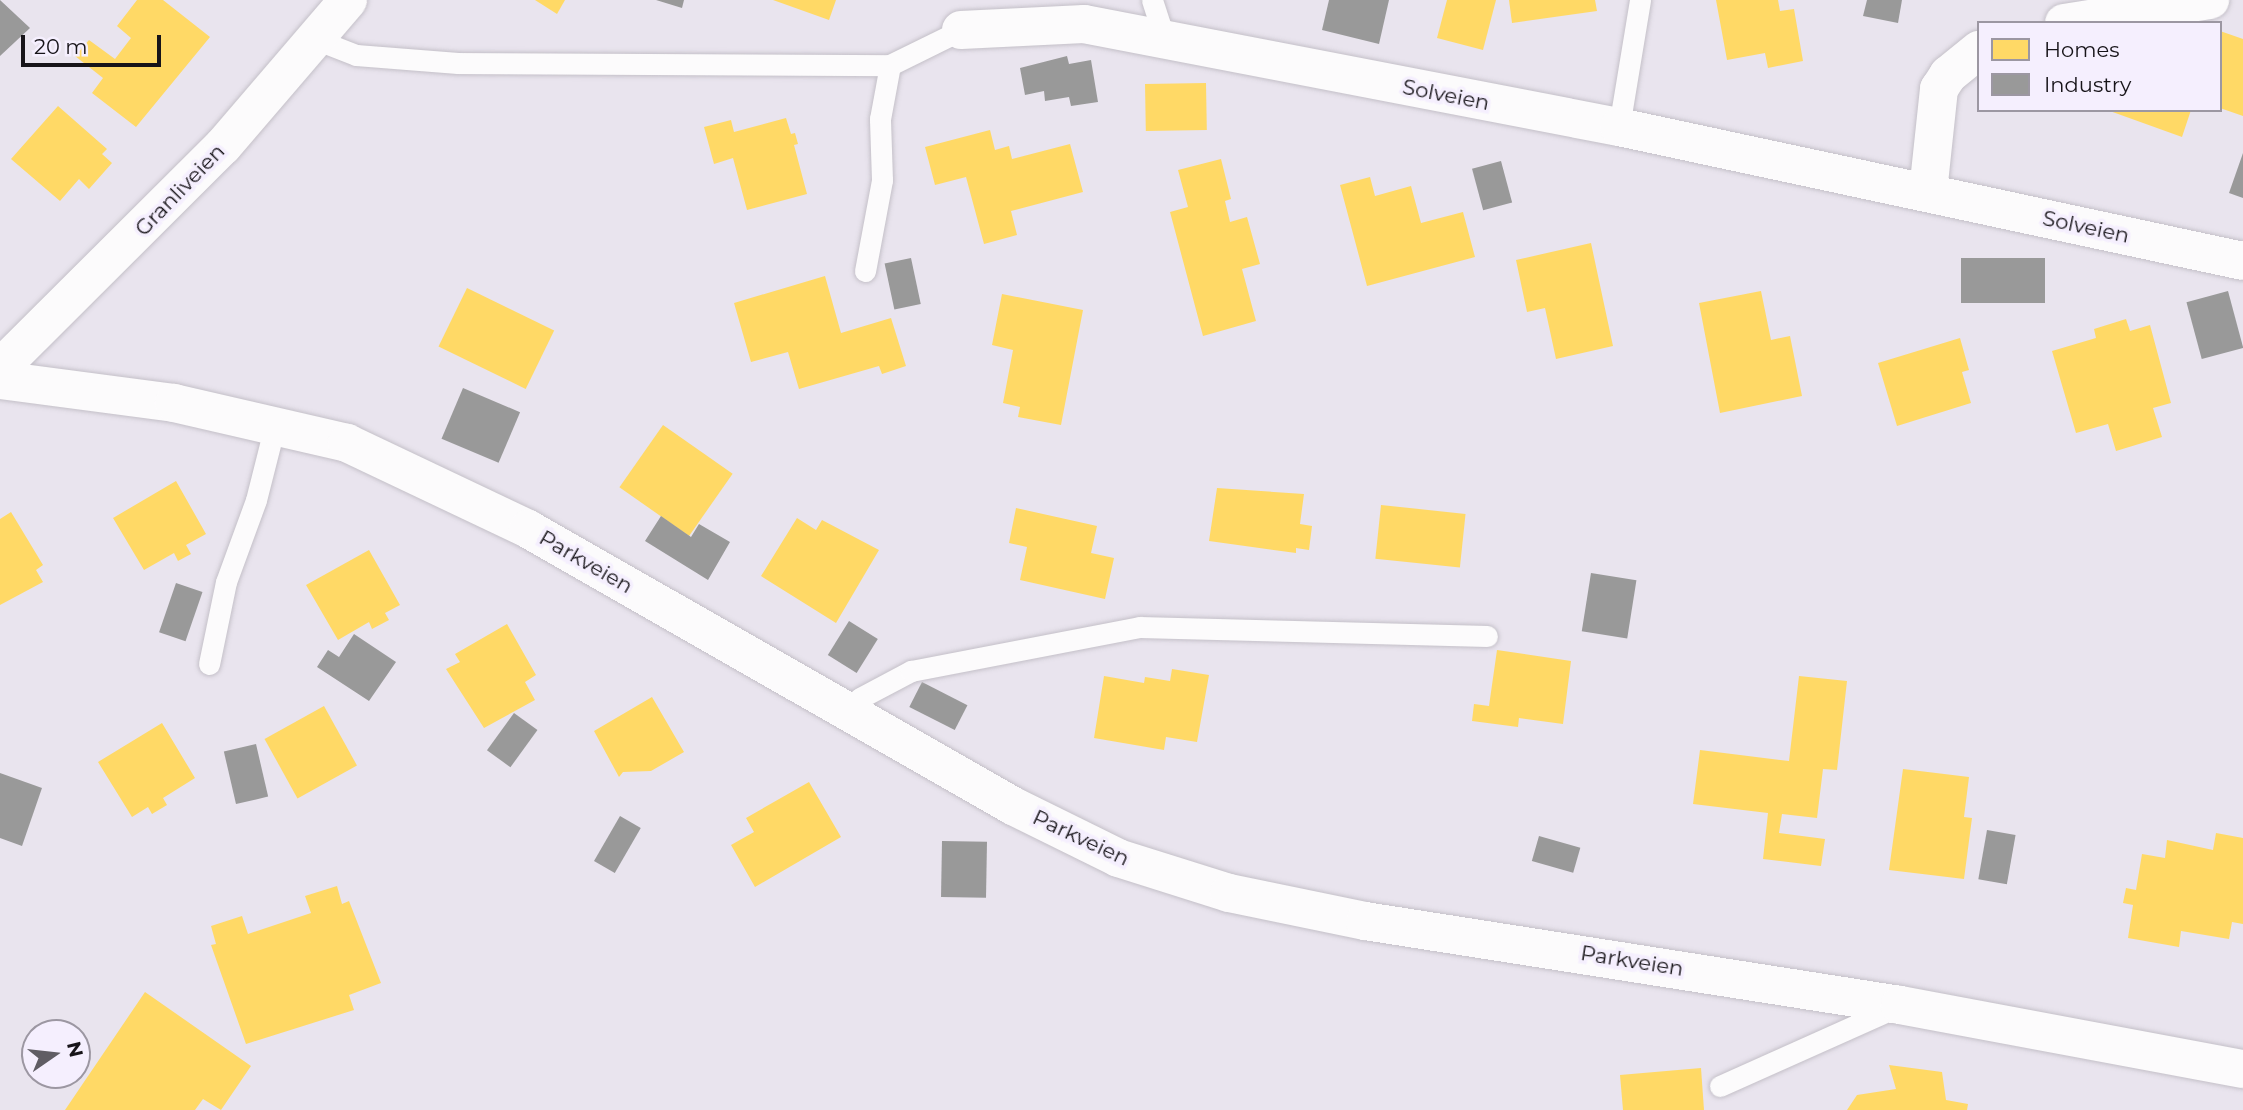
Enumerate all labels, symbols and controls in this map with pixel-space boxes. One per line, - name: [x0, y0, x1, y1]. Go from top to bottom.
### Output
- scale bar: [24, 21, 164, 65]
- legend: [1977, 21, 2222, 112]
- text: 20 m: [34, 34, 88, 59]
- text: Homes: [2044, 37, 2119, 62]
- text: Industry: [2044, 72, 2131, 97]
- street label: Solveien: [1400, 74, 1492, 116]
- street label: Granliveien: [130, 139, 230, 241]
- street label: Solveien: [2040, 206, 2132, 248]
- street label: Parkveien: [535, 525, 637, 599]
- street label: Parkveien: [1029, 805, 1133, 871]
- street label: Parkveien: [1579, 940, 1685, 982]
- north arrow: [21, 1019, 91, 1089]
- text: N: [62, 1039, 88, 1060]

